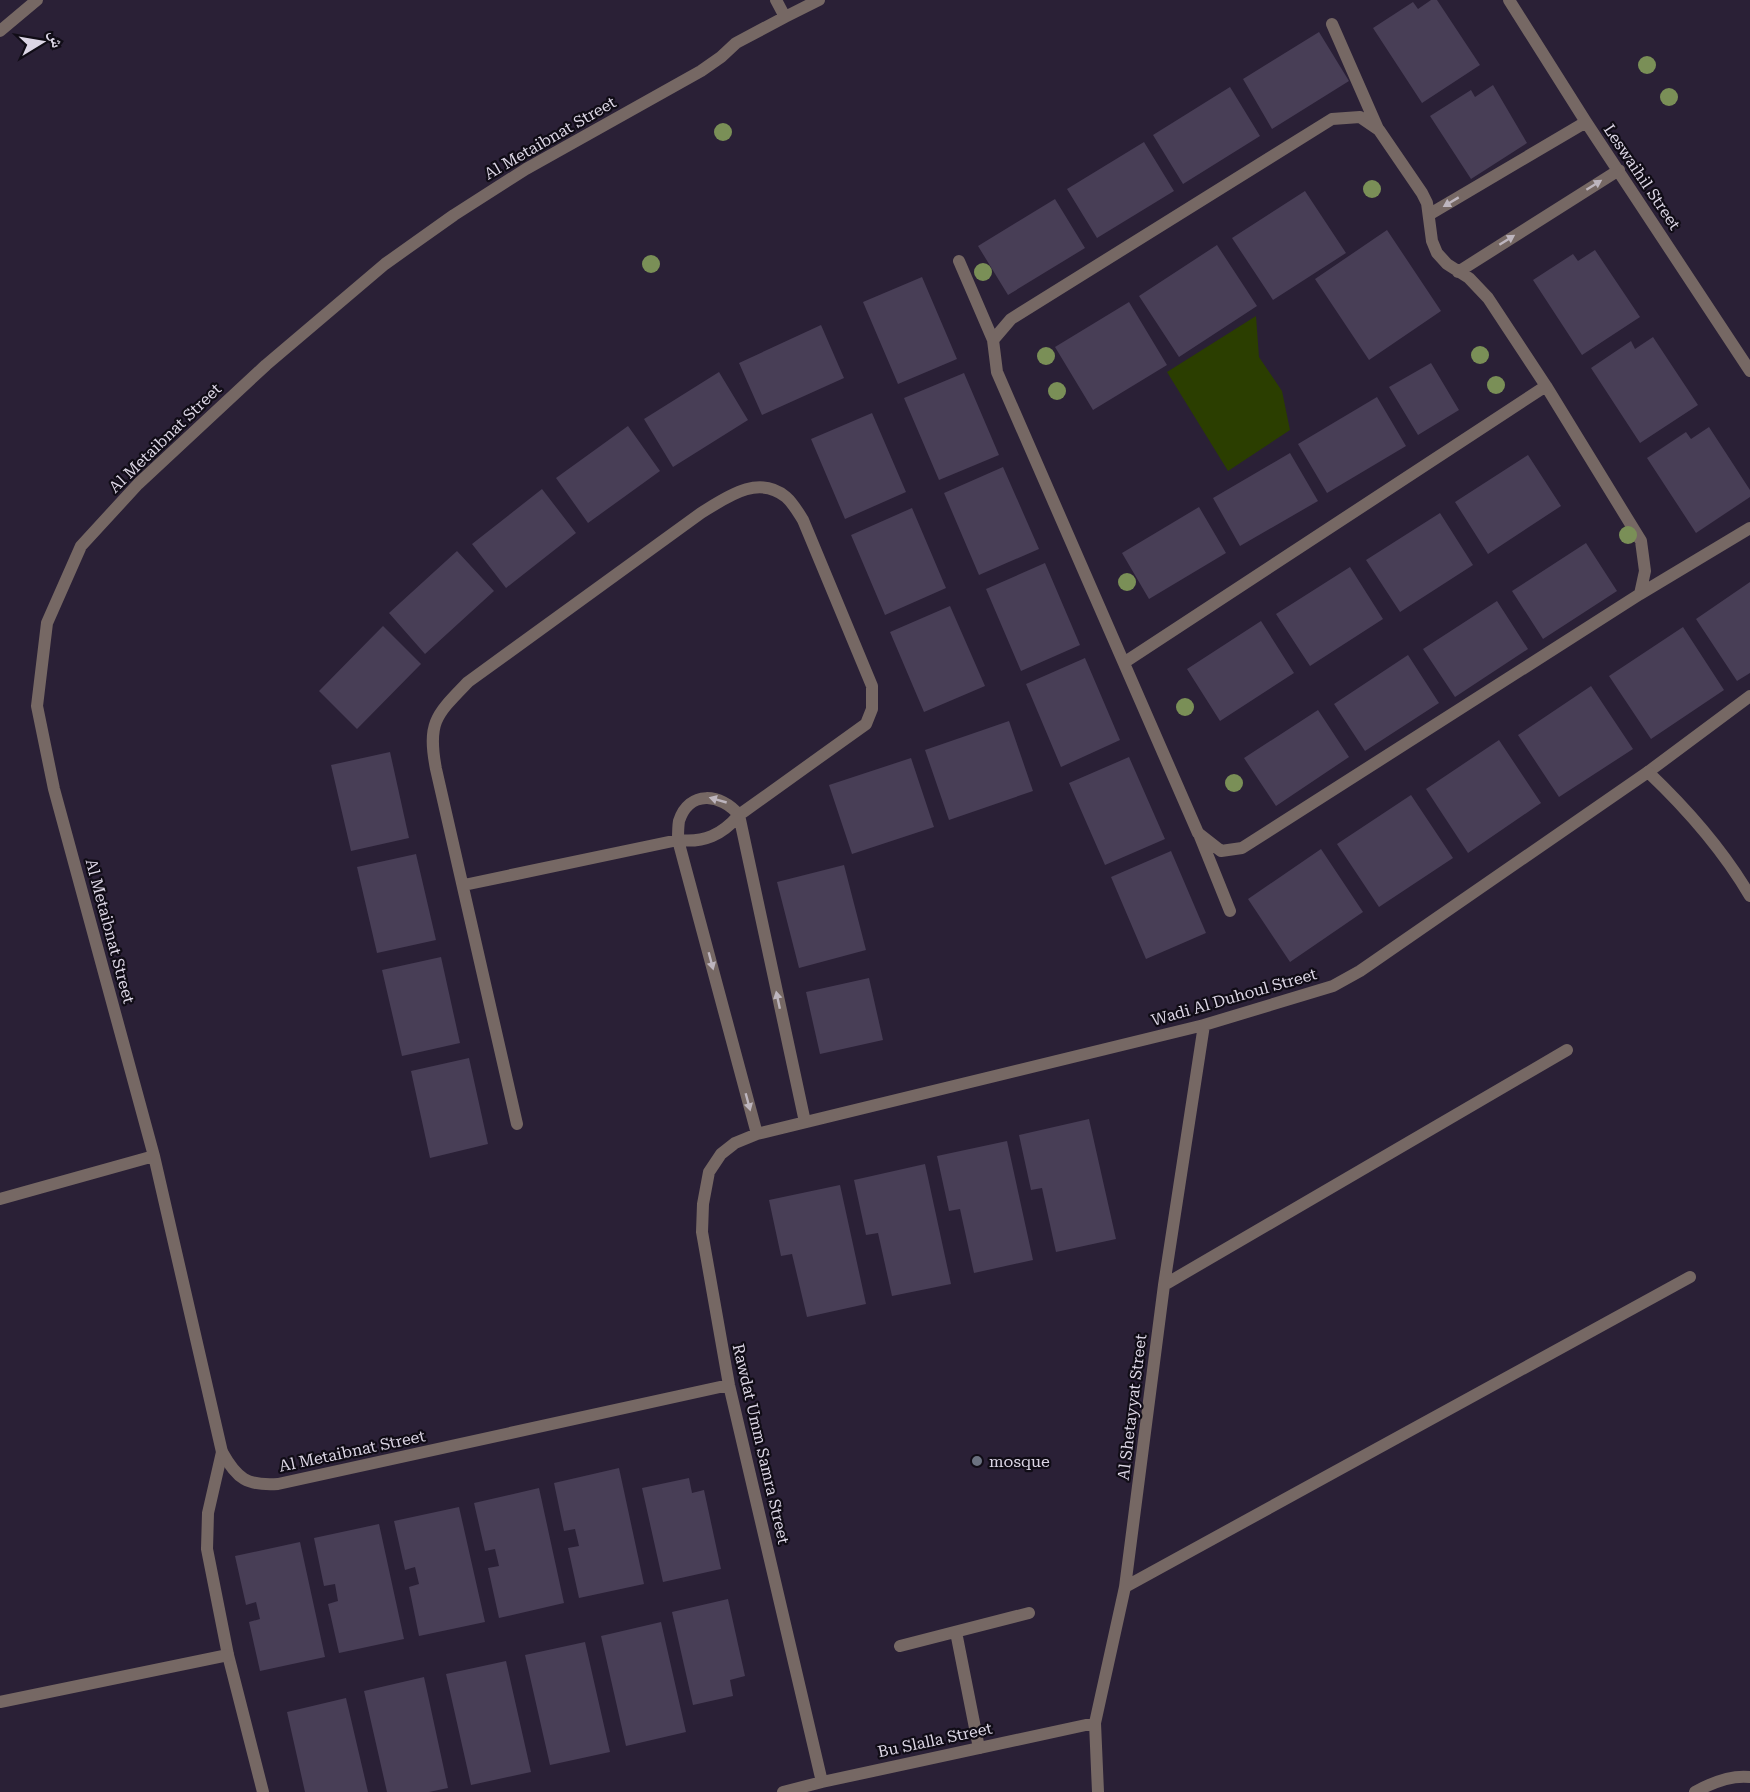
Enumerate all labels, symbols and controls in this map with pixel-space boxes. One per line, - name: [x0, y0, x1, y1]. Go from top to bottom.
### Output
- north arrow: [12, 12, 72, 72]
- text: ش: [45, 29, 67, 49]
- street label: Al Metaibnat Street: [481, 93, 619, 183]
- street label: Leswaihil Street: [1600, 121, 1684, 233]
- one-way arrow: [1586, 180, 1602, 191]
- one-way arrow: [1443, 196, 1459, 207]
- one-way arrow: [1499, 235, 1515, 246]
- street label: Al Metaibnat Street: [105, 379, 225, 497]
- one-way arrow: [709, 795, 727, 805]
- street label: Al Metaibnat Street: [82, 857, 138, 1005]
- one-way arrow: [706, 952, 716, 971]
- street label: Wadi Al Duhoul Street: [1149, 964, 1319, 1030]
- one-way arrow: [773, 990, 782, 1009]
- one-way arrow: [744, 1093, 753, 1111]
- street label: Al Shetayyat Street: [1114, 1333, 1150, 1481]
- street label: Rawdat Umm Samra Street: [729, 1342, 793, 1546]
- street label: Al Metaibnat Street: [277, 1426, 427, 1476]
- place label: mosque: [989, 1452, 1050, 1471]
- marker: mosque: [970, 1454, 984, 1468]
- street label: Bu Slalla Street: [876, 1719, 994, 1761]

